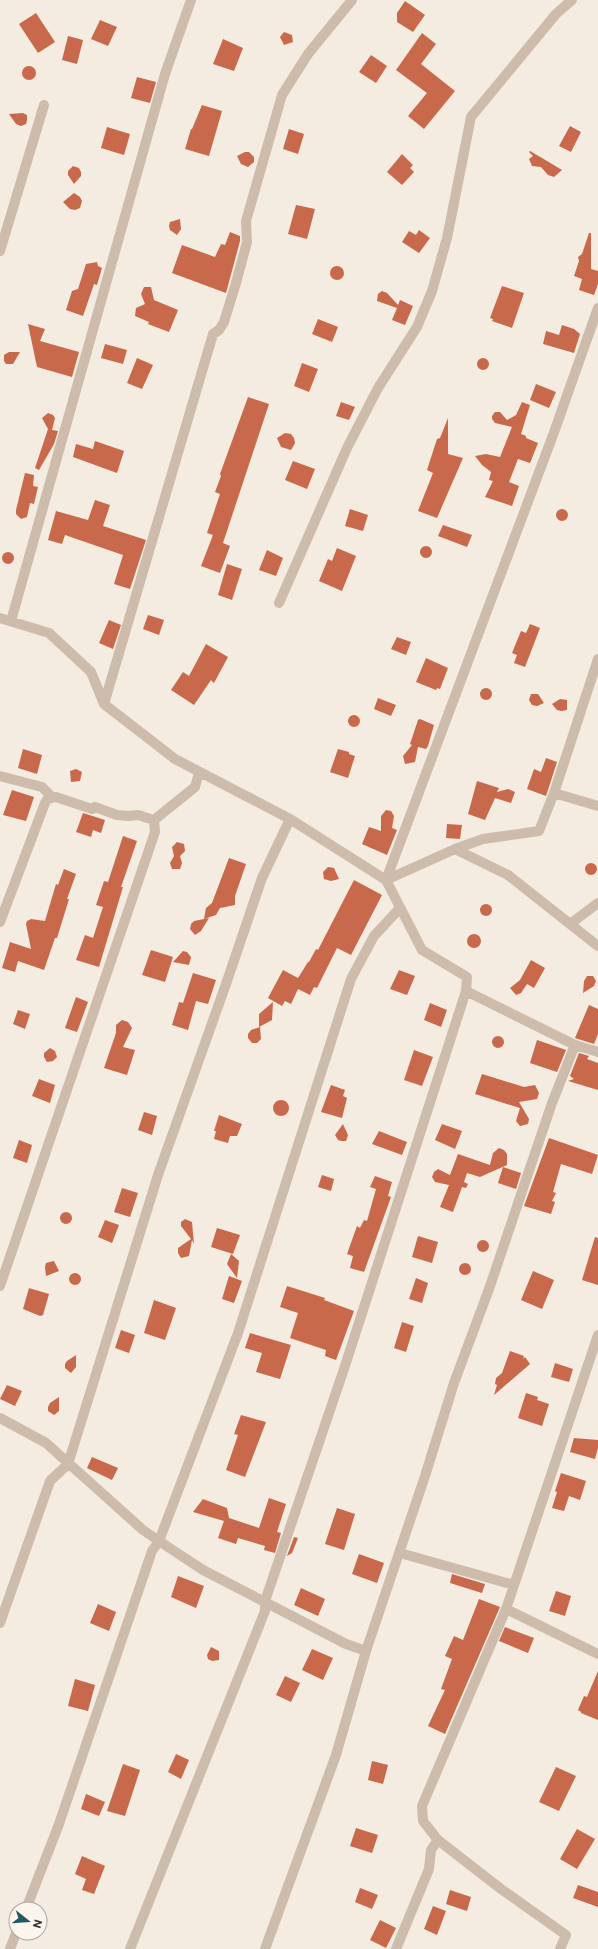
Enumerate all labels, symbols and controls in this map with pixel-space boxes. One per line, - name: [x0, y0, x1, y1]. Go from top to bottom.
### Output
- north arrow: [8, 1901, 48, 1941]
- text: N: [31, 1918, 45, 1930]

